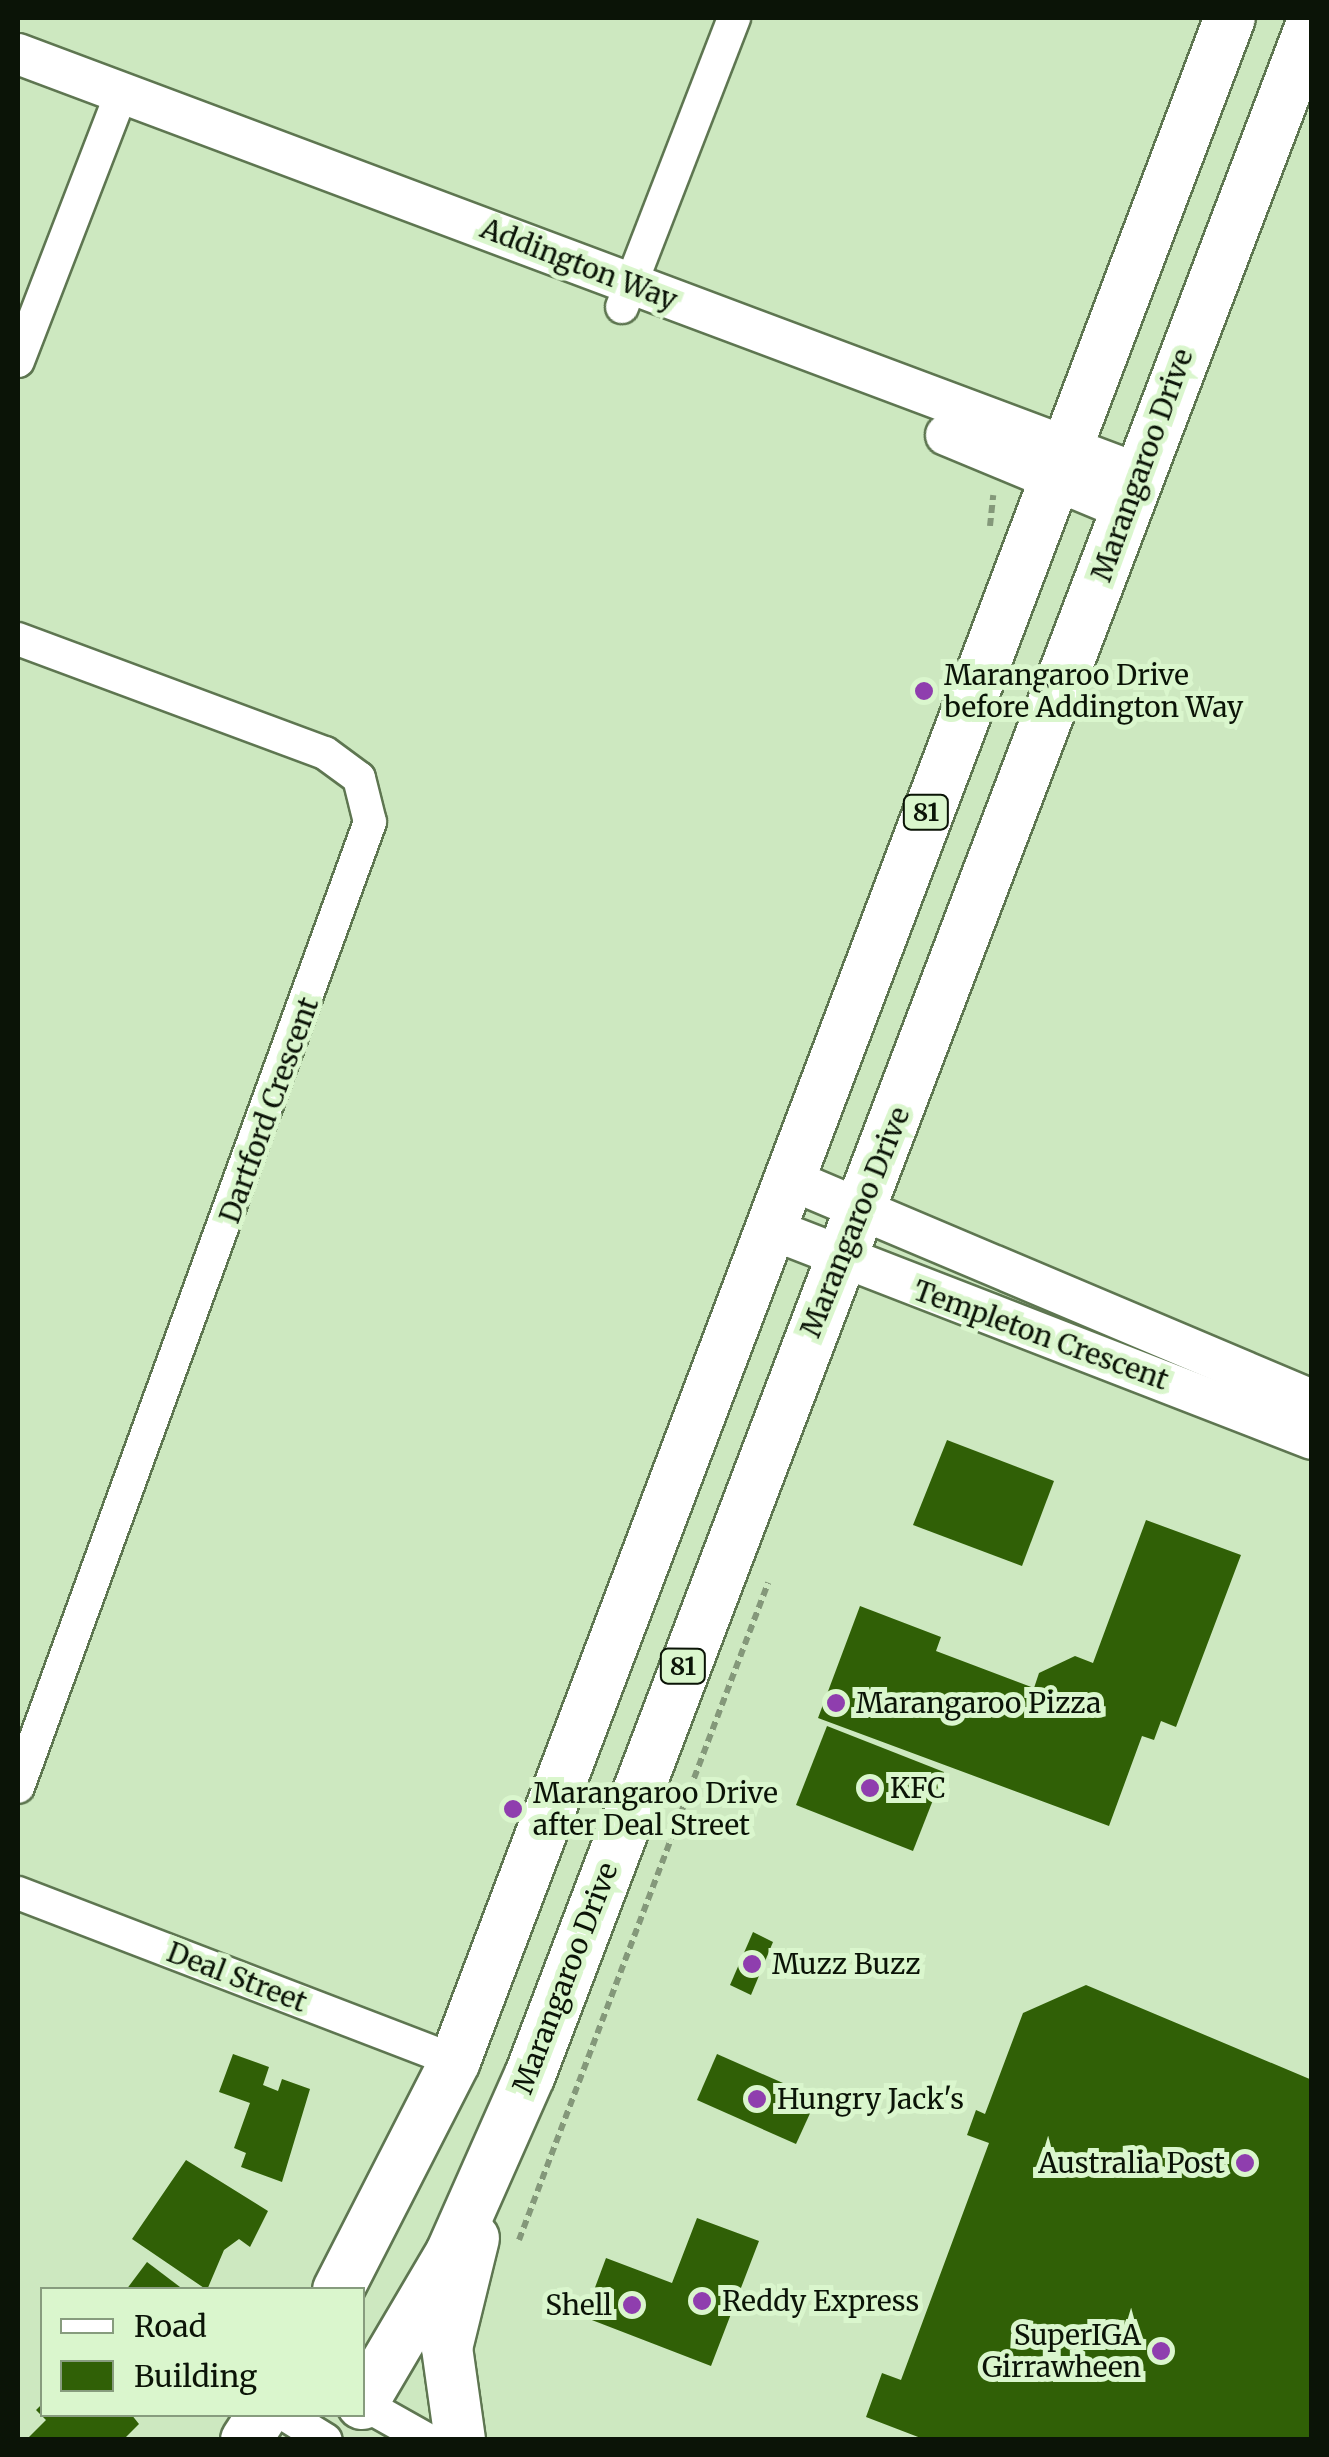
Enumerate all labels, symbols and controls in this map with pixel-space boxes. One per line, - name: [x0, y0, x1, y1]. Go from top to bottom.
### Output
- street label: Addington Way: [476, 211, 682, 317]
- street label: Marangaroo Drive: [1084, 344, 1200, 586]
- place label: Marangaroo Drive before Addington Way: [944, 658, 1243, 724]
- marker: Marangaroo Drive before Addington Way: [913, 680, 935, 702]
- road number: 81: [901, 792, 951, 832]
- street label: Dartford Crescent: [213, 993, 325, 1227]
- street label: Marangaroo Drive: [794, 1102, 916, 1342]
- street label: Templeton Crescent: [909, 1273, 1173, 1397]
- road number: 81: [658, 1646, 708, 1686]
- place label: Marangaroo Pizza: [856, 1686, 1101, 1720]
- marker: Marangaroo Pizza: [825, 1692, 847, 1714]
- place label: KFC: [890, 1771, 946, 1805]
- place label: Marangaroo Drive after Deal Street: [533, 1776, 778, 1842]
- marker: KFC: [859, 1777, 881, 1799]
- marker: Marangaroo Drive after Deal Street: [502, 1798, 524, 1820]
- street label: Marangaroo Drive: [505, 1858, 625, 2098]
- street label: Deal Street: [162, 1935, 312, 2019]
- place label: Muzz Buzz: [772, 1947, 920, 1981]
- marker: Muzz Buzz: [741, 1953, 763, 1975]
- place label: Hungry Jack's: [777, 2082, 964, 2116]
- marker: Hungry Jack's: [746, 2088, 768, 2110]
- place label: Australia Post: [1038, 2146, 1225, 2180]
- marker: Australia Post: [1234, 2152, 1256, 2174]
- place label: Reddy Express: [722, 2284, 919, 2318]
- legend: [40, 2287, 365, 2417]
- place label: Shell: [545, 2288, 612, 2322]
- marker: Reddy Express: [691, 2290, 713, 2312]
- marker: Shell: [621, 2294, 643, 2316]
- text: Road: [134, 2307, 207, 2345]
- place label: SuperIGA Girrawheen: [982, 2318, 1141, 2384]
- marker: SuperIGA Girrawheen: [1150, 2340, 1172, 2362]
- text: Building: [134, 2357, 257, 2395]

